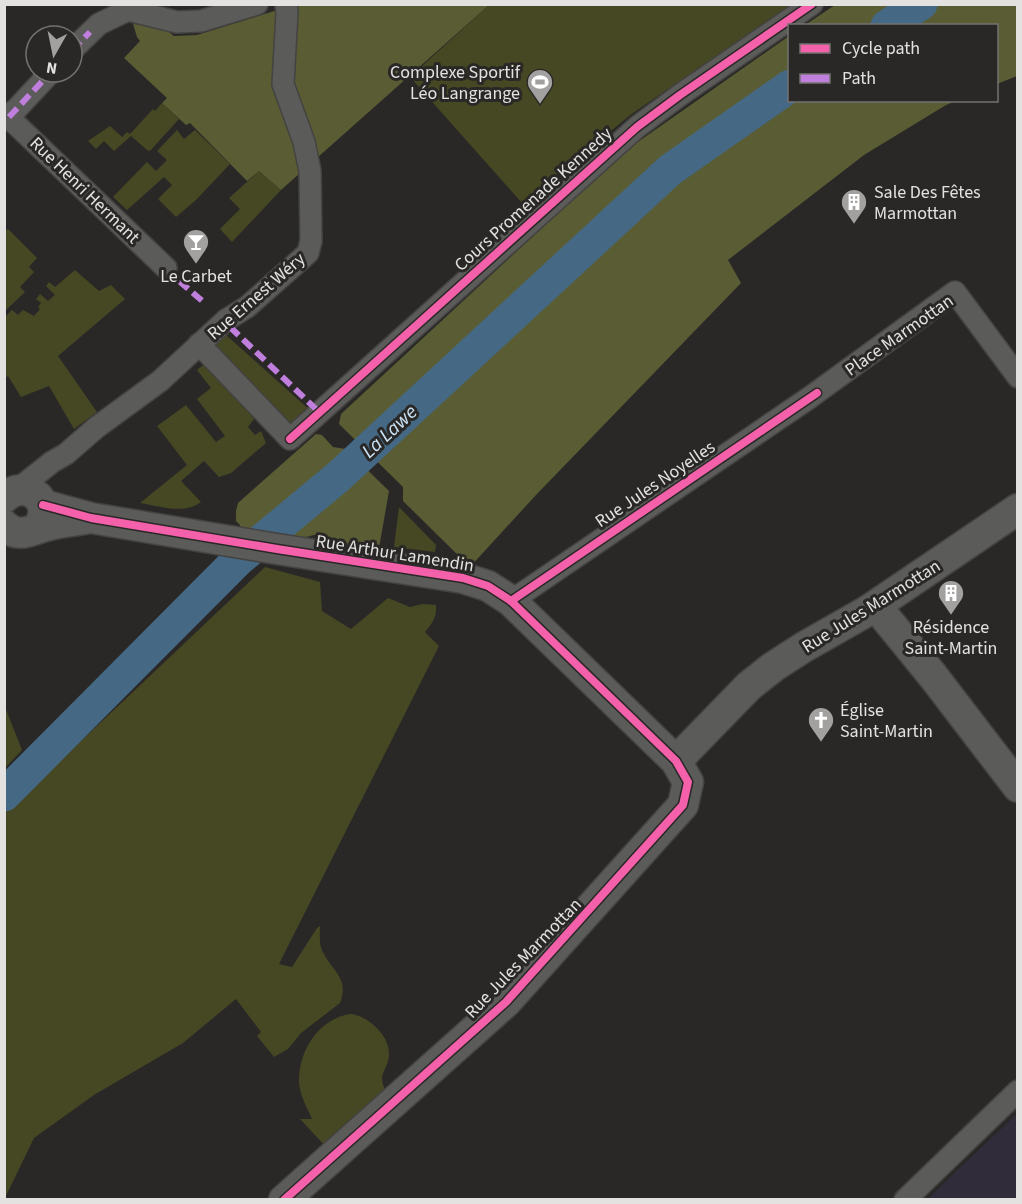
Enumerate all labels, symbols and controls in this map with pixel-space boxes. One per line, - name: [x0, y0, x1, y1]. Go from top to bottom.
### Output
- north arrow: [24, 24, 84, 84]
- legend: [788, 24, 998, 102]
- text: Cycle path: [842, 36, 920, 61]
- text: N: [45, 56, 59, 80]
- place label: Complexe Sportif Léo Langrange: [390, 60, 521, 106]
- text: Path: [842, 66, 876, 91]
- sports icon: Complexe Sportif Léo Langrange: [525, 67, 555, 105]
- street label: Cours Promenade Kennedy: [449, 121, 618, 277]
- street label: Rue Henri Hermant: [24, 131, 145, 249]
- place label: Sale Des Fêtes Marmottan: [874, 180, 981, 226]
- building icon: Sale Des Fêtes Marmottan: [839, 187, 869, 225]
- bar icon: Le Carbet: [181, 227, 211, 265]
- street label: Rue Ernest Wéry: [202, 246, 311, 346]
- place label: Le Carbet: [160, 264, 232, 289]
- street label: Place Marmottan: [840, 289, 959, 382]
- water label: La Lawe: [356, 399, 424, 465]
- street label: Rue Jules Noyelles: [590, 435, 720, 534]
- street label: Rue Arthur Lamendin: [314, 529, 476, 578]
- street label: Rue Jules Marmottan: [797, 554, 945, 659]
- building icon: Résidence Saint-Martin: [936, 578, 966, 616]
- place label: Résidence Saint-Martin: [905, 615, 997, 661]
- place label: Église Saint-Martin: [840, 698, 933, 744]
- church icon: Église Saint-Martin: [806, 705, 836, 743]
- street label: Rue Jules Marmottan: [459, 893, 587, 1024]

